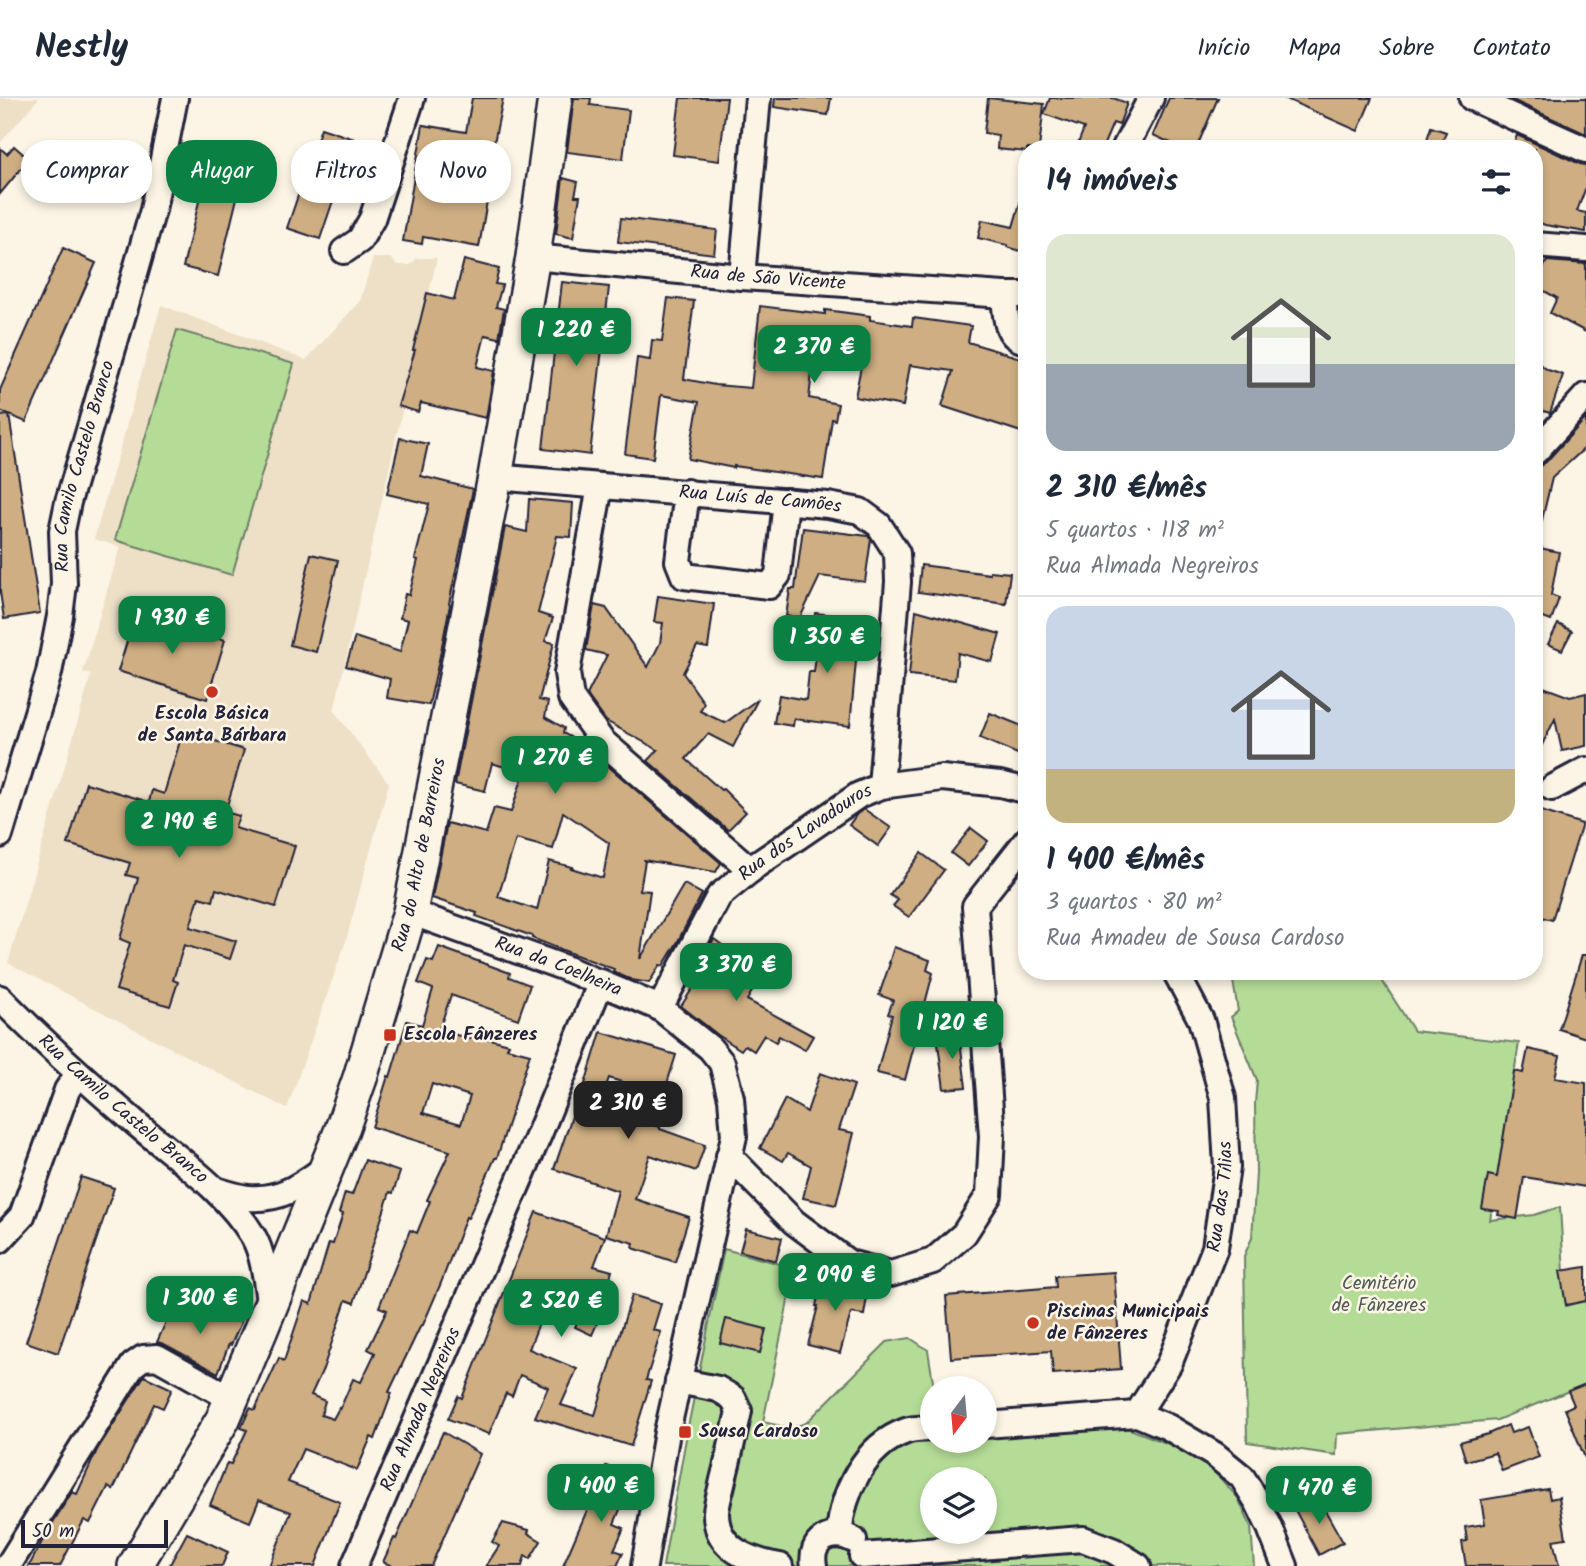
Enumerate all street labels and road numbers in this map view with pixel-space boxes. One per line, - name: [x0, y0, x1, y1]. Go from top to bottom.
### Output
- street label: Rua de São Vicente: [689, 257, 847, 299]
- street label: Rua Camilo Castelo Branco: [46, 357, 124, 573]
- street label: Rua Luís de Camões: [678, 478, 844, 522]
- street label: Rua do Alto de Barreiros: [384, 755, 455, 956]
- street label: Rua dos Lavadouros: [732, 776, 877, 889]
- street label: Rua da Coelheira: [490, 929, 627, 1005]
- street label: Rua Camilo Castelo Branco: [31, 1027, 215, 1192]
- street label: Rua das Tílias: [1200, 1140, 1242, 1254]
- street label: Rua Almada Negreiros: [373, 1323, 469, 1497]

